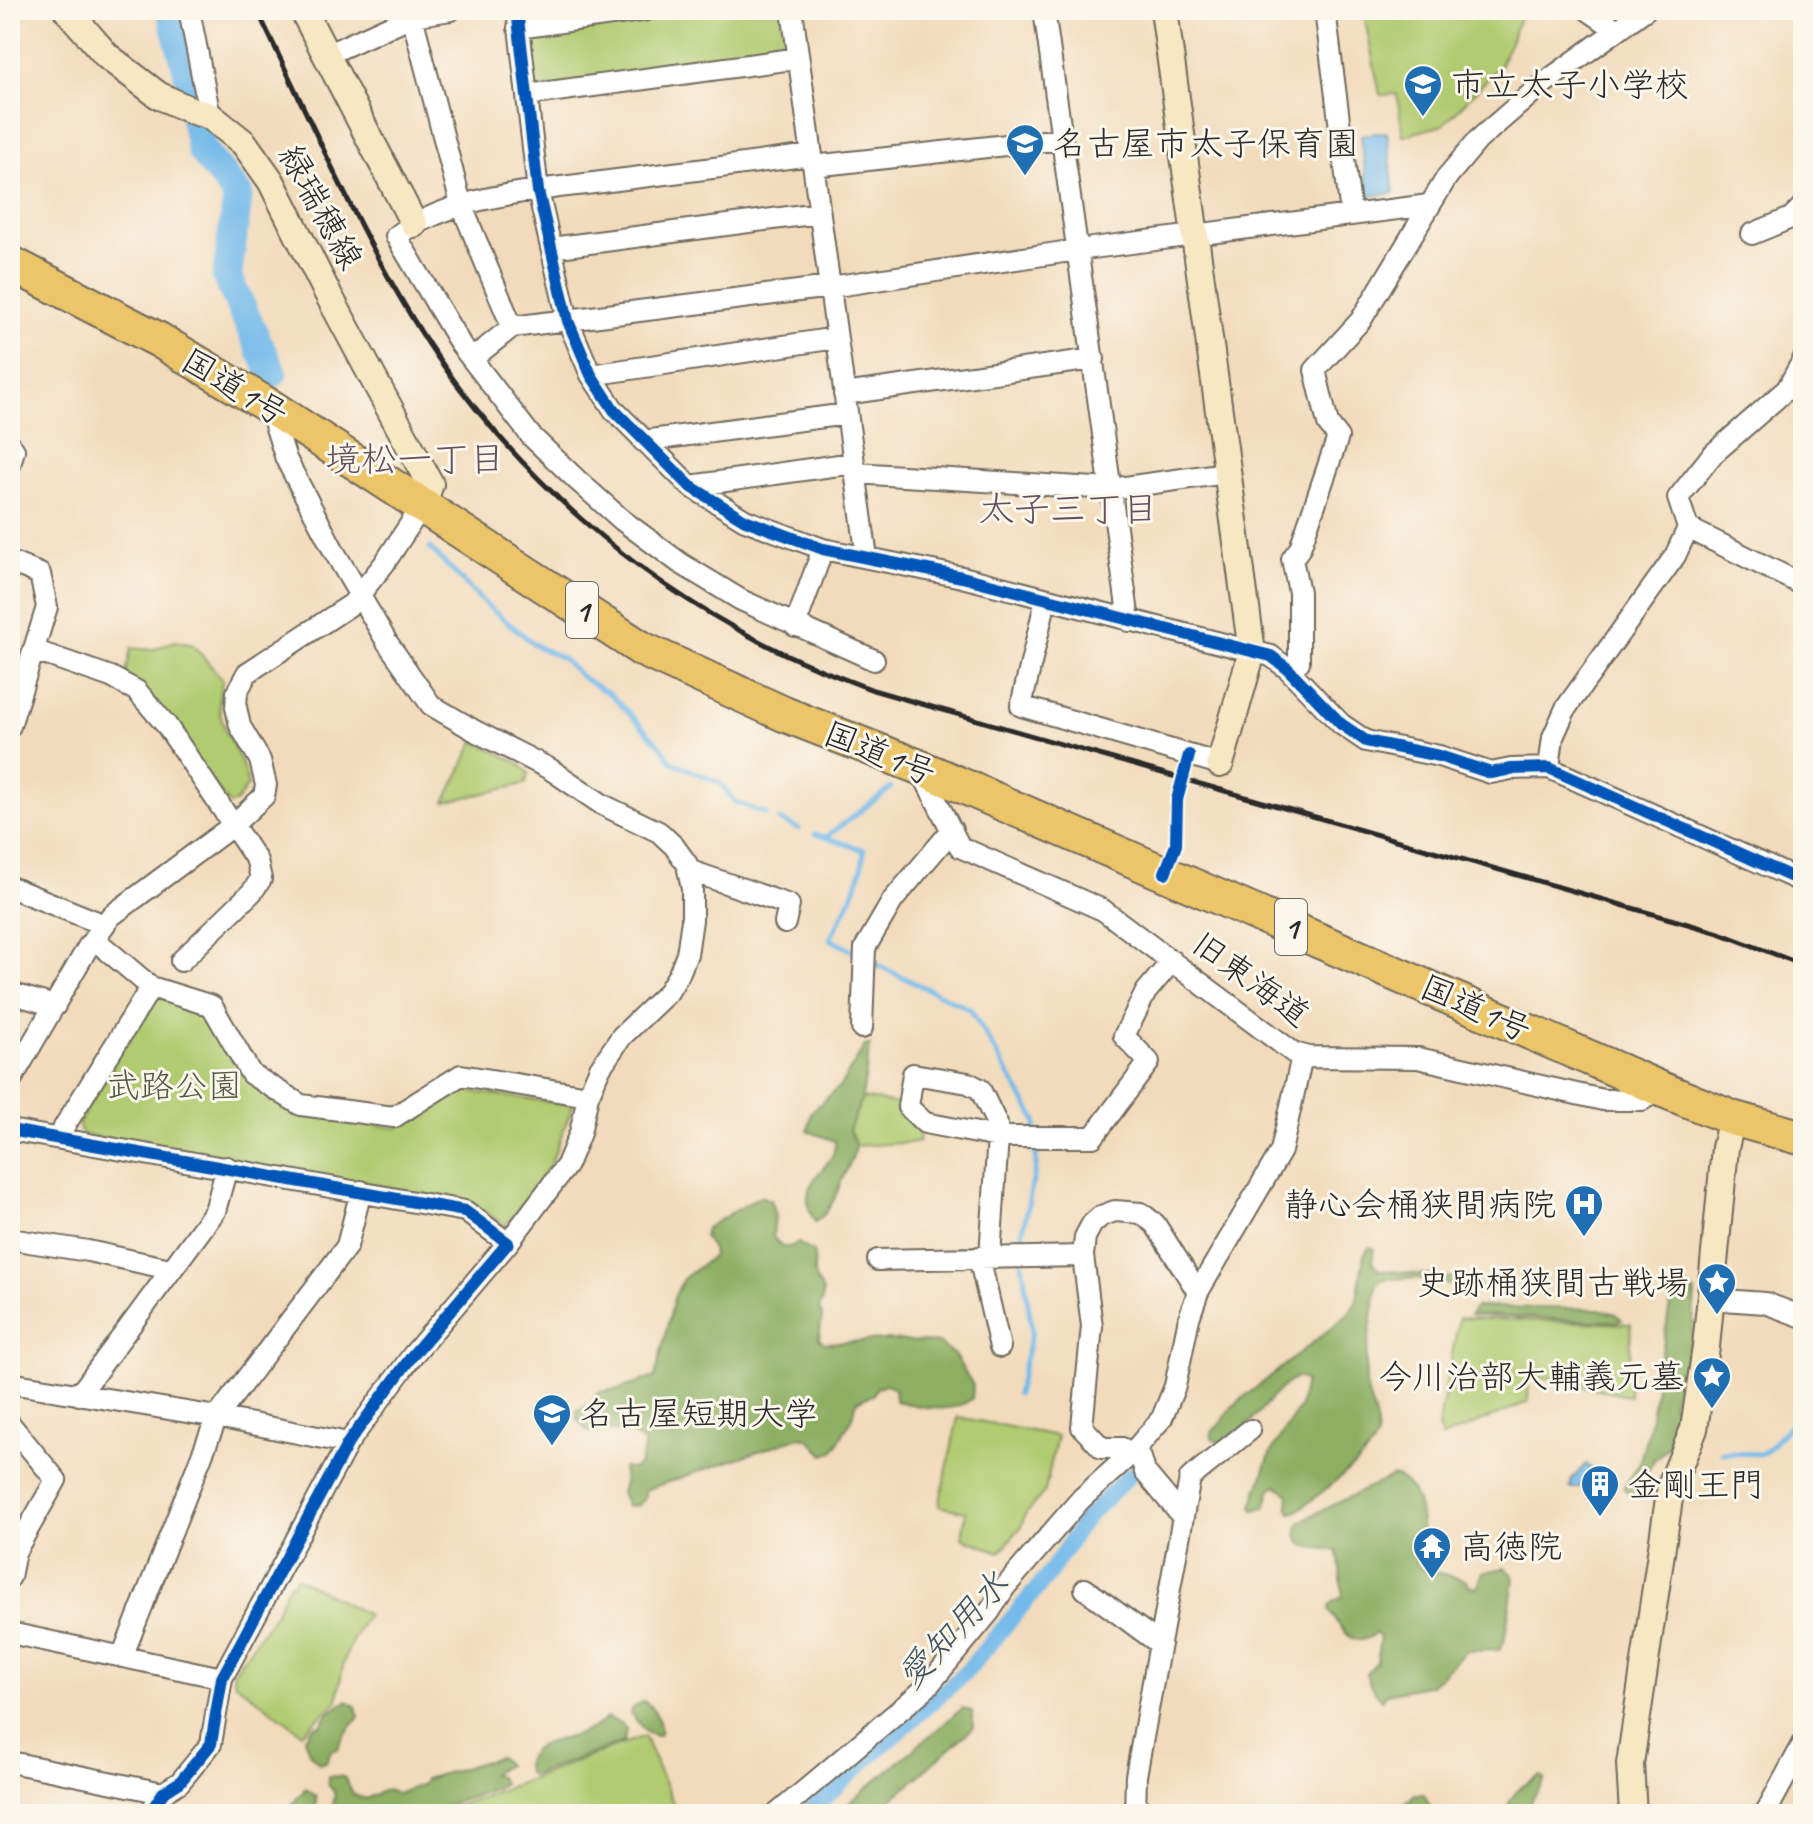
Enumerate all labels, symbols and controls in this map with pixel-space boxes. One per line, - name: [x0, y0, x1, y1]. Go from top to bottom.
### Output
- school or university icon: 市立太子小学校: [1402, 63, 1444, 118]
- place label: 市立太子小学校: [1451, 63, 1689, 106]
- school or university icon: 名古屋市太子保育園: [1004, 122, 1046, 177]
- place label: 名古屋市太子保育園: [1053, 122, 1359, 165]
- street label: 緑瑞穂線: [269, 137, 373, 277]
- street label: 国道1号: [174, 338, 296, 436]
- district label: 境松一丁目: [325, 436, 505, 482]
- district label: 太子三丁目: [978, 486, 1158, 532]
- road number: 1: [566, 582, 598, 638]
- street label: 国道1号: [818, 711, 942, 795]
- road number: 1: [1275, 899, 1307, 955]
- street label: 旧東海道: [1183, 922, 1319, 1036]
- street label: 国道1号: [1414, 965, 1538, 1051]
- park label: 武路公園: [106, 1064, 242, 1107]
- place label: 静心会桶狭間病院: [1284, 1183, 1556, 1226]
- hospital icon: 静心会桶狭間病院: [1563, 1183, 1605, 1238]
- place label: 史跡桶狭間古戦場: [1417, 1261, 1689, 1304]
- place icon: 史跡桶狭間古戦場: [1696, 1261, 1738, 1316]
- place label: 今川治部大輔義元墓: [1378, 1355, 1684, 1398]
- place icon: 今川治部大輔義元墓: [1691, 1355, 1733, 1410]
- school or university icon: 名古屋短期大学: [531, 1392, 573, 1447]
- place label: 名古屋短期大学: [580, 1392, 818, 1435]
- building icon: 金剛王門: [1579, 1463, 1621, 1518]
- place label: 金剛王門: [1628, 1463, 1764, 1506]
- temple icon: 高徳院: [1411, 1525, 1453, 1580]
- place label: 高徳院: [1460, 1525, 1562, 1568]
- water label: 愛知用水: [887, 1562, 1019, 1698]

